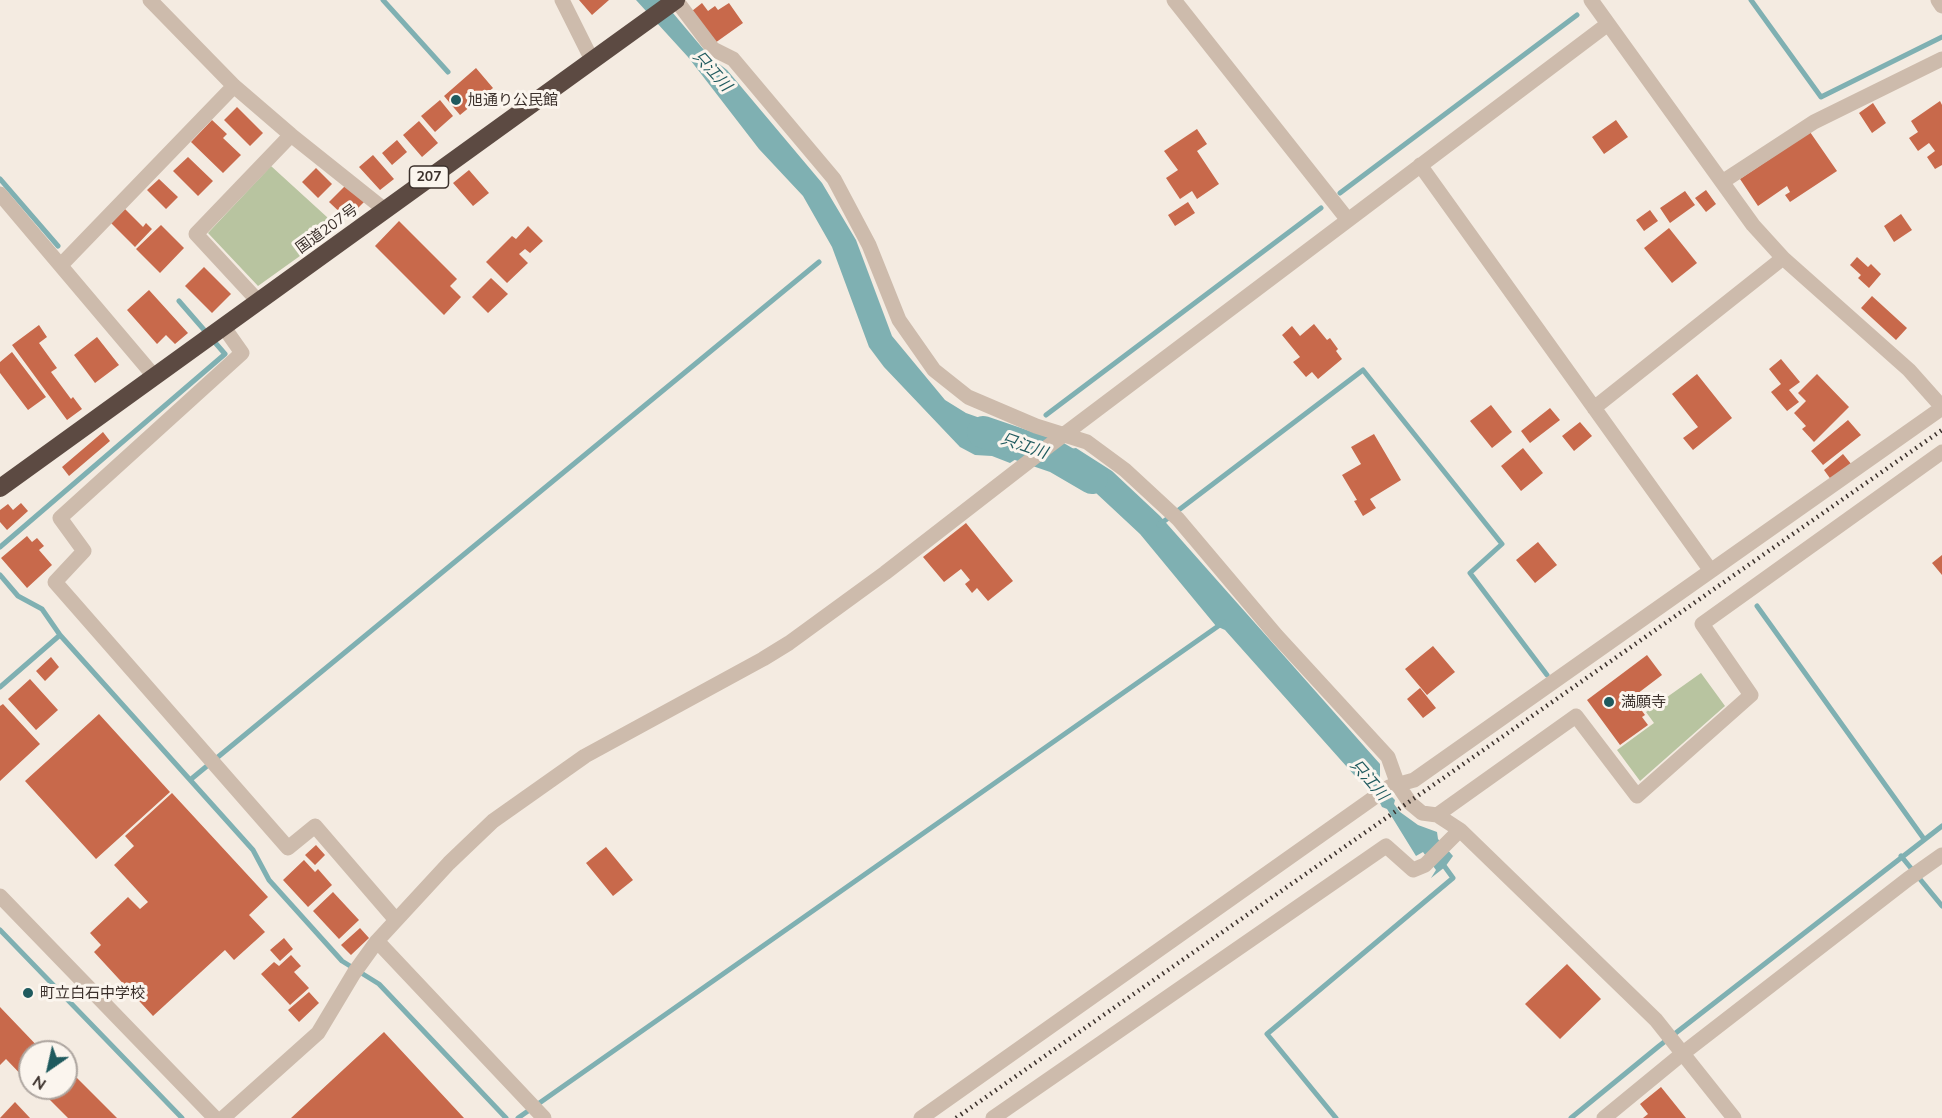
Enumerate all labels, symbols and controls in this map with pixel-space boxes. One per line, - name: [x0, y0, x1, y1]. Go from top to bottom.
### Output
- water label: 只江川: [689, 47, 735, 95]
- place label: 旭通り公民館: [468, 91, 558, 109]
- marker: 旭通り公民館: [449, 93, 463, 107]
- road number: 207: [410, 166, 448, 188]
- street label: 国道207号: [293, 201, 361, 257]
- water label: 只江川: [998, 429, 1050, 463]
- place label: 満願寺: [1621, 693, 1666, 711]
- marker: 満願寺: [1602, 695, 1616, 709]
- water label: 只江川: [1346, 756, 1392, 804]
- place label: 町立白石中学校: [40, 984, 145, 1002]
- marker: 町立白石中学校: [21, 986, 35, 1000]
- north arrow: [18, 1040, 78, 1100]
- text: N: [28, 1072, 50, 1095]

